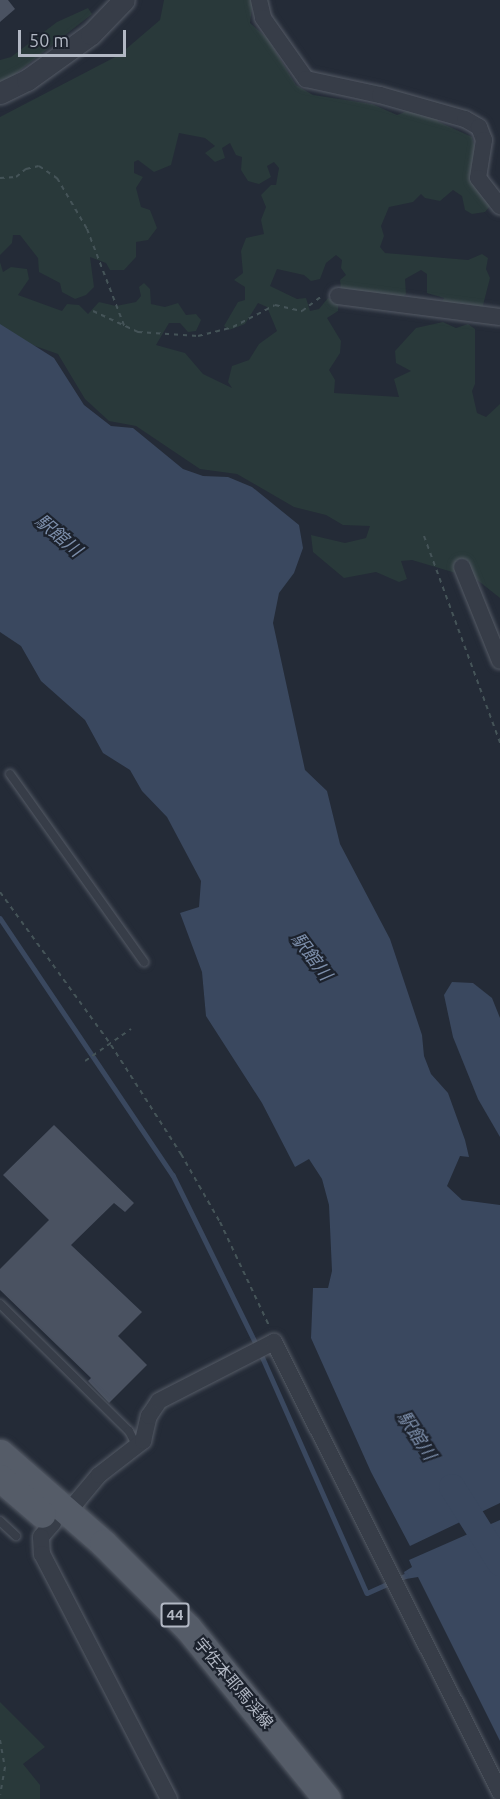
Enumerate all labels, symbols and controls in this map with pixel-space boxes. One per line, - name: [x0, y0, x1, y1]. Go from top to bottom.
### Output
- scale bar: [21, 18, 129, 56]
- text: 50 m: [29, 30, 69, 50]
- water label: 駅館川: [31, 509, 87, 561]
- water label: 駅館川: [287, 928, 337, 984]
- water label: 駅館川: [393, 1406, 441, 1464]
- road number: 44: [160, 1603, 190, 1627]
- street label: 宇佐本耶馬渓線: [191, 1634, 277, 1732]

